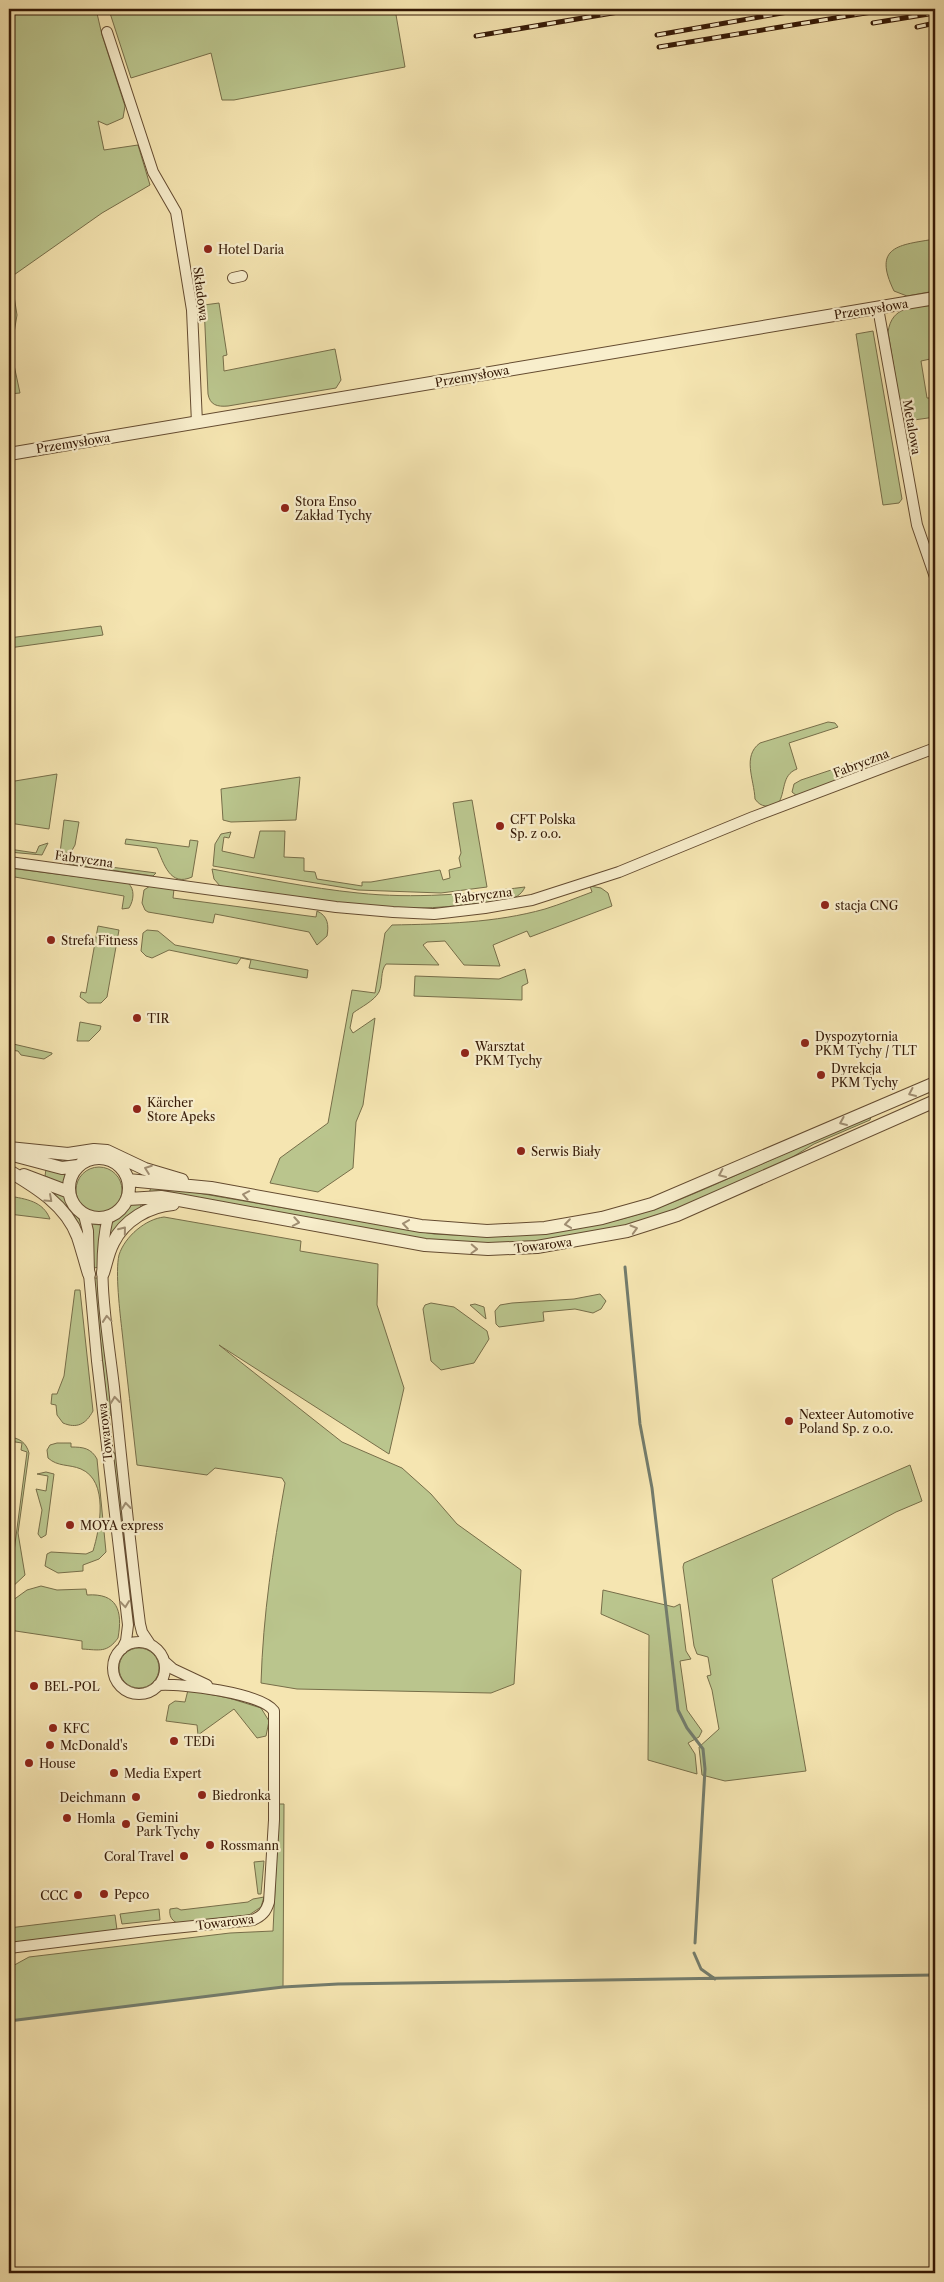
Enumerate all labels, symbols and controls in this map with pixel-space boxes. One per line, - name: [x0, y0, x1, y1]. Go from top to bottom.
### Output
- place label: Hotel Daria: [218, 242, 285, 257]
- marker: Hotel Daria: [202, 243, 214, 255]
- street label: Składowa: [190, 266, 212, 323]
- street label: Przemysłowa: [833, 296, 910, 322]
- street label: Przemysłowa: [434, 362, 511, 390]
- street label: Metalowa: [900, 398, 924, 456]
- street label: Przemysłowa: [35, 430, 112, 456]
- place label: Stora Enso Zakład Tychy: [295, 494, 372, 523]
- marker: Stora Enso Zakład Tychy: [279, 502, 291, 514]
- street label: Fabryczna: [831, 745, 892, 781]
- place label: CFT Polska Sp. z o.o.: [510, 812, 576, 841]
- marker: CFT Polska Sp. z o.o.: [494, 820, 506, 832]
- street label: Fabryczna: [54, 847, 115, 871]
- street label: Fabryczna: [453, 884, 514, 906]
- place label: stacja CNG: [835, 898, 899, 913]
- marker: stacja CNG: [819, 899, 831, 911]
- place label: Strefa Fitness: [61, 933, 138, 948]
- marker: Strefa Fitness: [45, 934, 57, 946]
- place label: TIR: [147, 1011, 171, 1026]
- marker: TIR: [131, 1012, 143, 1024]
- place label: Dyspozytornia PKM Tychy / TLT: [815, 1029, 917, 1058]
- marker: Dyspozytornia PKM Tychy / TLT: [799, 1037, 811, 1049]
- place label: Warsztat PKM Tychy: [474, 1039, 543, 1068]
- marker: Warsztat PKM Tychy: [459, 1047, 471, 1059]
- place label: Dyrekcja PKM Tychy: [831, 1061, 899, 1090]
- marker: Dyrekcja PKM Tychy: [815, 1069, 827, 1081]
- one-way arrow: [908, 1087, 917, 1098]
- place label: Kärcher Store Apeks: [147, 1095, 215, 1124]
- marker: Kärcher Store Apeks: [131, 1103, 143, 1115]
- one-way arrow: [839, 1116, 848, 1127]
- place label: Serwis Biały: [531, 1144, 601, 1159]
- marker: Serwis Biały: [515, 1145, 527, 1157]
- one-way arrow: [144, 1165, 153, 1175]
- one-way arrow: [718, 1168, 727, 1179]
- one-way arrow: [242, 1190, 251, 1201]
- one-way arrow: [44, 1193, 53, 1202]
- one-way arrow: [291, 1216, 300, 1226]
- one-way arrow: [402, 1219, 410, 1230]
- one-way arrow: [564, 1219, 572, 1229]
- one-way arrow: [630, 1224, 638, 1234]
- one-way arrow: [117, 1227, 125, 1236]
- street label: Towarowa: [513, 1234, 574, 1256]
- one-way arrow: [470, 1243, 478, 1254]
- one-way arrow: [102, 1314, 113, 1322]
- one-way arrow: [110, 1395, 121, 1403]
- street label: Towarowa: [94, 1401, 116, 1462]
- place label: Nexteer Automotive Poland Sp. z o.o.: [799, 1407, 914, 1436]
- marker: Nexteer Automotive Poland Sp. z o.o.: [783, 1415, 795, 1427]
- one-way arrow: [121, 1501, 132, 1509]
- place label: MOYA express: [80, 1518, 163, 1533]
- marker: MOYA express: [64, 1519, 76, 1531]
- one-way arrow: [120, 1600, 131, 1608]
- place label: BEL-POL: [44, 1679, 100, 1694]
- marker: BEL-POL: [28, 1680, 40, 1692]
- place label: KFC: [63, 1721, 89, 1736]
- marker: KFC: [47, 1722, 59, 1734]
- place label: TEDi: [184, 1734, 215, 1749]
- marker: TEDi: [168, 1735, 180, 1747]
- place label: McDonald's: [60, 1738, 128, 1753]
- marker: McDonald's: [44, 1739, 56, 1751]
- place label: House: [39, 1756, 76, 1771]
- marker: House: [23, 1757, 35, 1769]
- place label: Media Expert: [124, 1766, 202, 1781]
- marker: Media Expert: [108, 1767, 120, 1779]
- place label: Biedronka: [212, 1788, 271, 1803]
- marker: Biedronka: [196, 1789, 208, 1801]
- place label: Deichmann: [60, 1790, 126, 1805]
- marker: Deichmann: [130, 1791, 142, 1803]
- place label: Gemini Park Tychy: [136, 1810, 200, 1839]
- place label: Homla: [77, 1811, 116, 1826]
- marker: Homla: [61, 1812, 73, 1824]
- marker: Gemini Park Tychy: [120, 1818, 132, 1830]
- place label: Rossmann: [220, 1838, 280, 1853]
- marker: Rossmann: [204, 1839, 216, 1851]
- place label: Coral Travel: [104, 1849, 174, 1864]
- marker: Coral Travel: [178, 1850, 190, 1862]
- place label: Pepco: [114, 1887, 149, 1902]
- place label: CCC: [40, 1888, 68, 1903]
- marker: Pepco: [98, 1888, 110, 1900]
- marker: CCC: [72, 1889, 84, 1901]
- street label: Towarowa: [195, 1911, 256, 1933]

